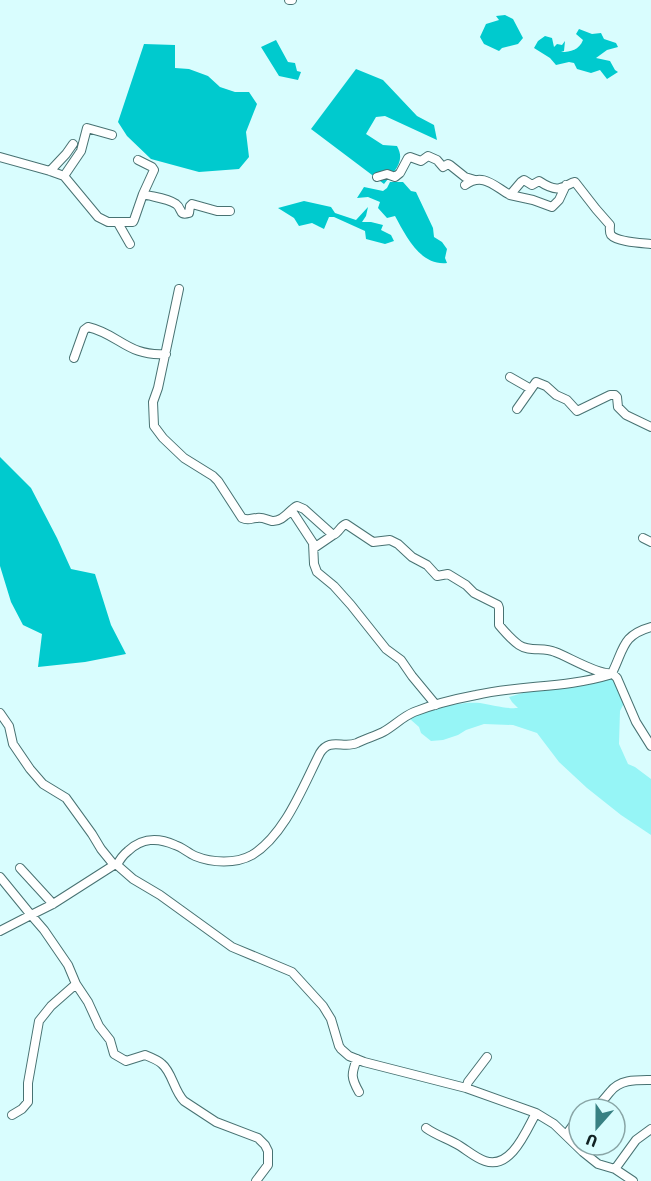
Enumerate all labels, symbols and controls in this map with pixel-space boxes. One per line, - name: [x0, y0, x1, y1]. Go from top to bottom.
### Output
- north arrow: [567, 1097, 627, 1157]
- text: U: [583, 1129, 601, 1151]

